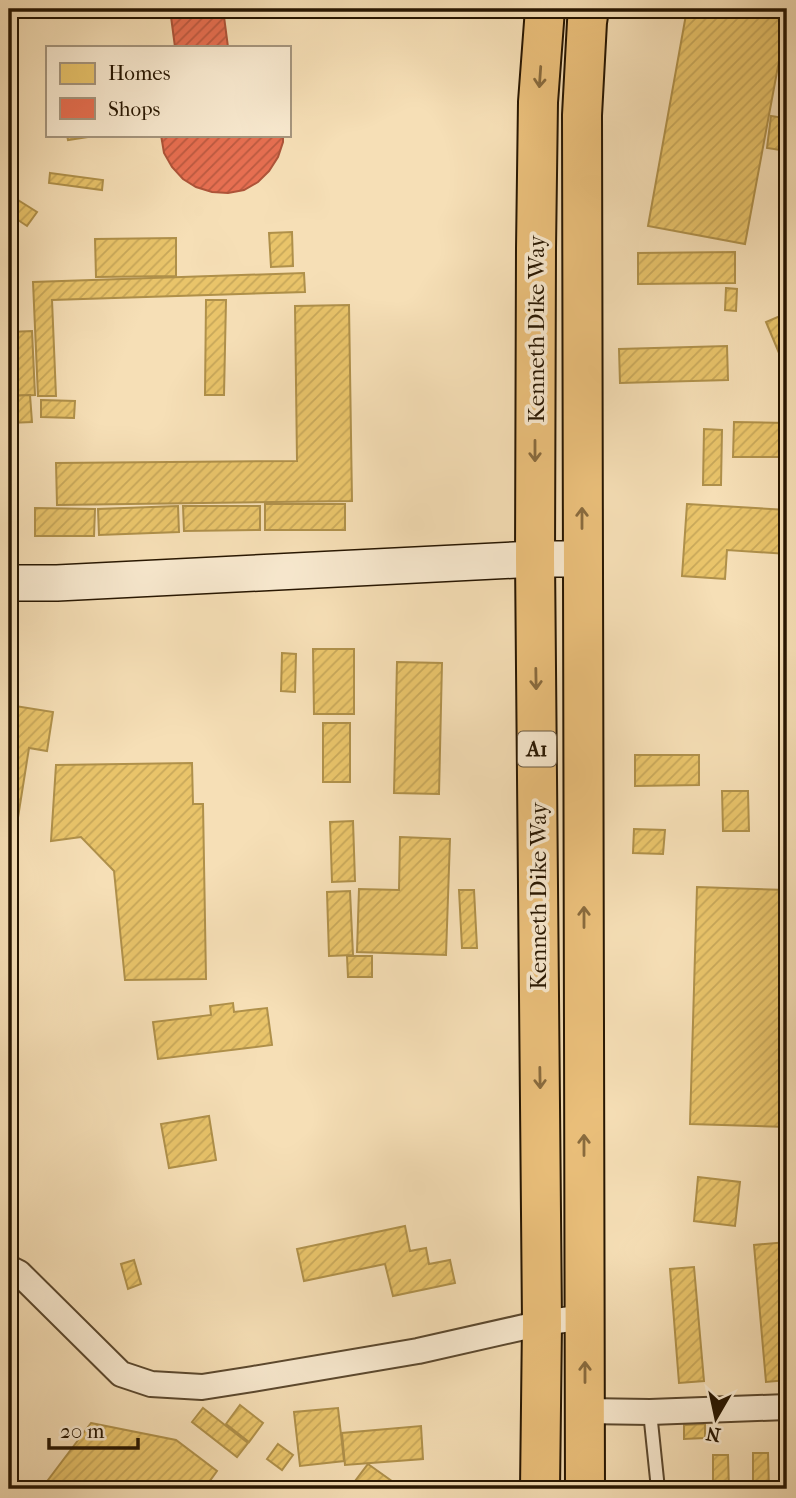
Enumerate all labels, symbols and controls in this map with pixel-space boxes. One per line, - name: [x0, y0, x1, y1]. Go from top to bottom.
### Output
- legend: [46, 46, 290, 136]
- text: Homes: [108, 61, 171, 85]
- one-way arrow: [533, 65, 546, 88]
- text: Shops: [108, 97, 161, 121]
- street label: Kenneth Dike Way: [523, 235, 550, 423]
- one-way arrow: [528, 439, 542, 462]
- one-way arrow: [575, 507, 589, 530]
- one-way arrow: [529, 667, 543, 690]
- road number: A1: [518, 732, 556, 766]
- street label: Kenneth Dike Way: [525, 802, 552, 990]
- one-way arrow: [577, 906, 590, 929]
- one-way arrow: [533, 1066, 546, 1089]
- one-way arrow: [577, 1133, 591, 1156]
- one-way arrow: [578, 1361, 592, 1384]
- north arrow: [680, 1382, 750, 1452]
- scale bar: [49, 1407, 138, 1451]
- text: 20 m: [60, 1419, 105, 1443]
- text: N: [704, 1422, 722, 1446]

